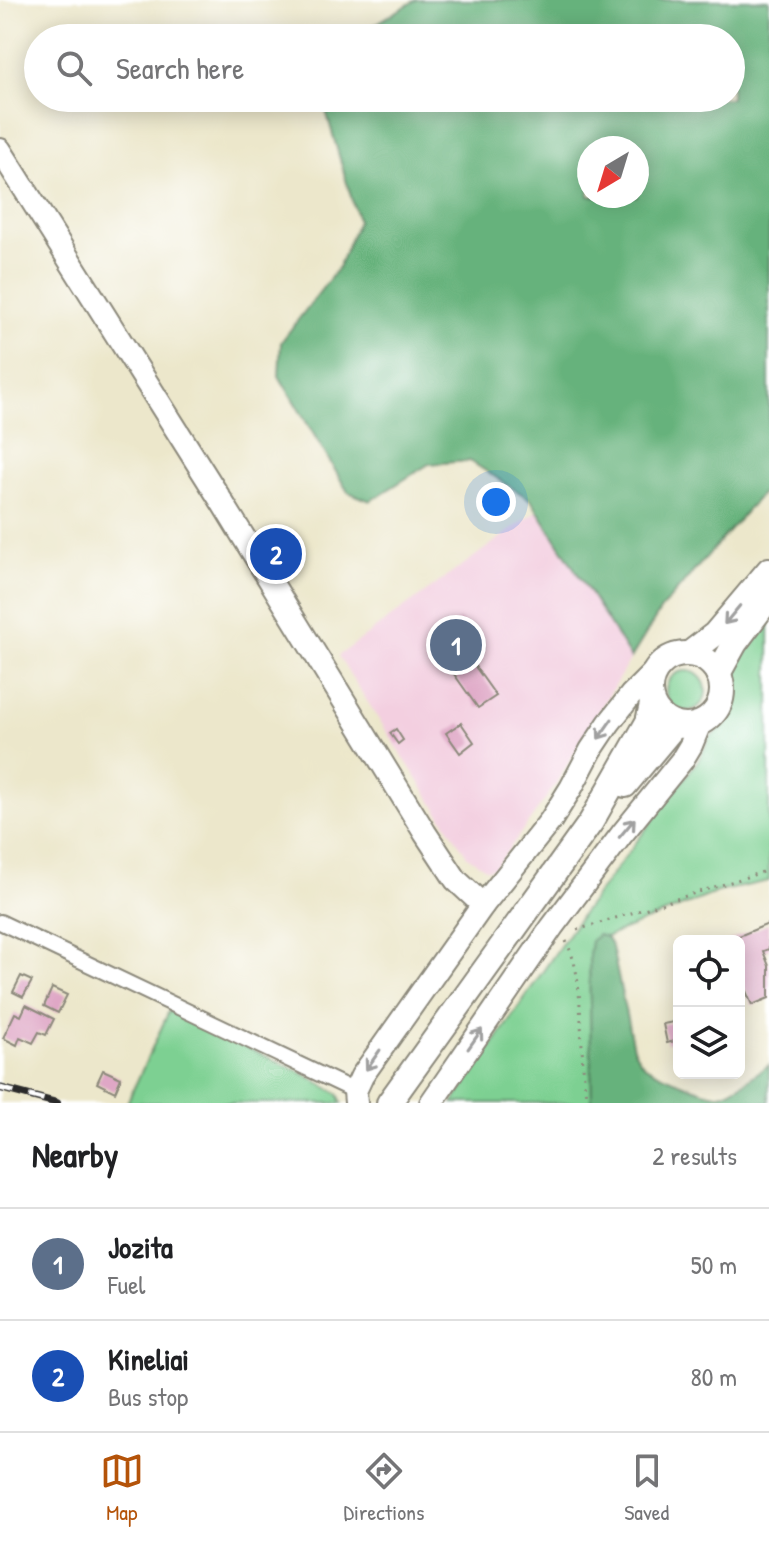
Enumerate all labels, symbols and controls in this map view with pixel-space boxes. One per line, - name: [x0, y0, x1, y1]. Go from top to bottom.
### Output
- search box: [24, 24, 745, 112]
- icon: search: [52, 46, 96, 90]
- text: Search here: [116, 48, 244, 88]
- north arrow: [577, 136, 649, 208]
- your location: [476, 482, 516, 522]
- pin: 2: [250, 524, 302, 584]
- one-way arrow: [723, 604, 741, 625]
- pin: 1: [430, 615, 482, 675]
- one-way arrow: [597, 718, 613, 740]
- one-way arrow: [618, 818, 636, 839]
- map controls: [673, 935, 745, 1079]
- button: locate: [673, 935, 745, 1007]
- button: layers: [673, 1007, 745, 1079]
- one-way arrow: [467, 1028, 483, 1050]
- one-way arrow: [365, 1049, 381, 1071]
- text: Nearby: [32, 1132, 118, 1178]
- text: 2 results: [652, 1138, 737, 1173]
- text: Jozita: [108, 1227, 173, 1267]
- text: 1: [53, 1247, 63, 1282]
- text: 50 m: [691, 1247, 737, 1282]
- text: Fuel: [108, 1267, 145, 1302]
- text: Kineliai: [108, 1339, 189, 1379]
- text: 2: [52, 1359, 64, 1394]
- text: 80 m: [690, 1359, 737, 1394]
- text: Bus stop: [108, 1379, 188, 1414]
- tab: Map: [100, 1449, 144, 1527]
- tab: Directions: [344, 1449, 425, 1527]
- tab: Saved: [624, 1449, 669, 1527]

